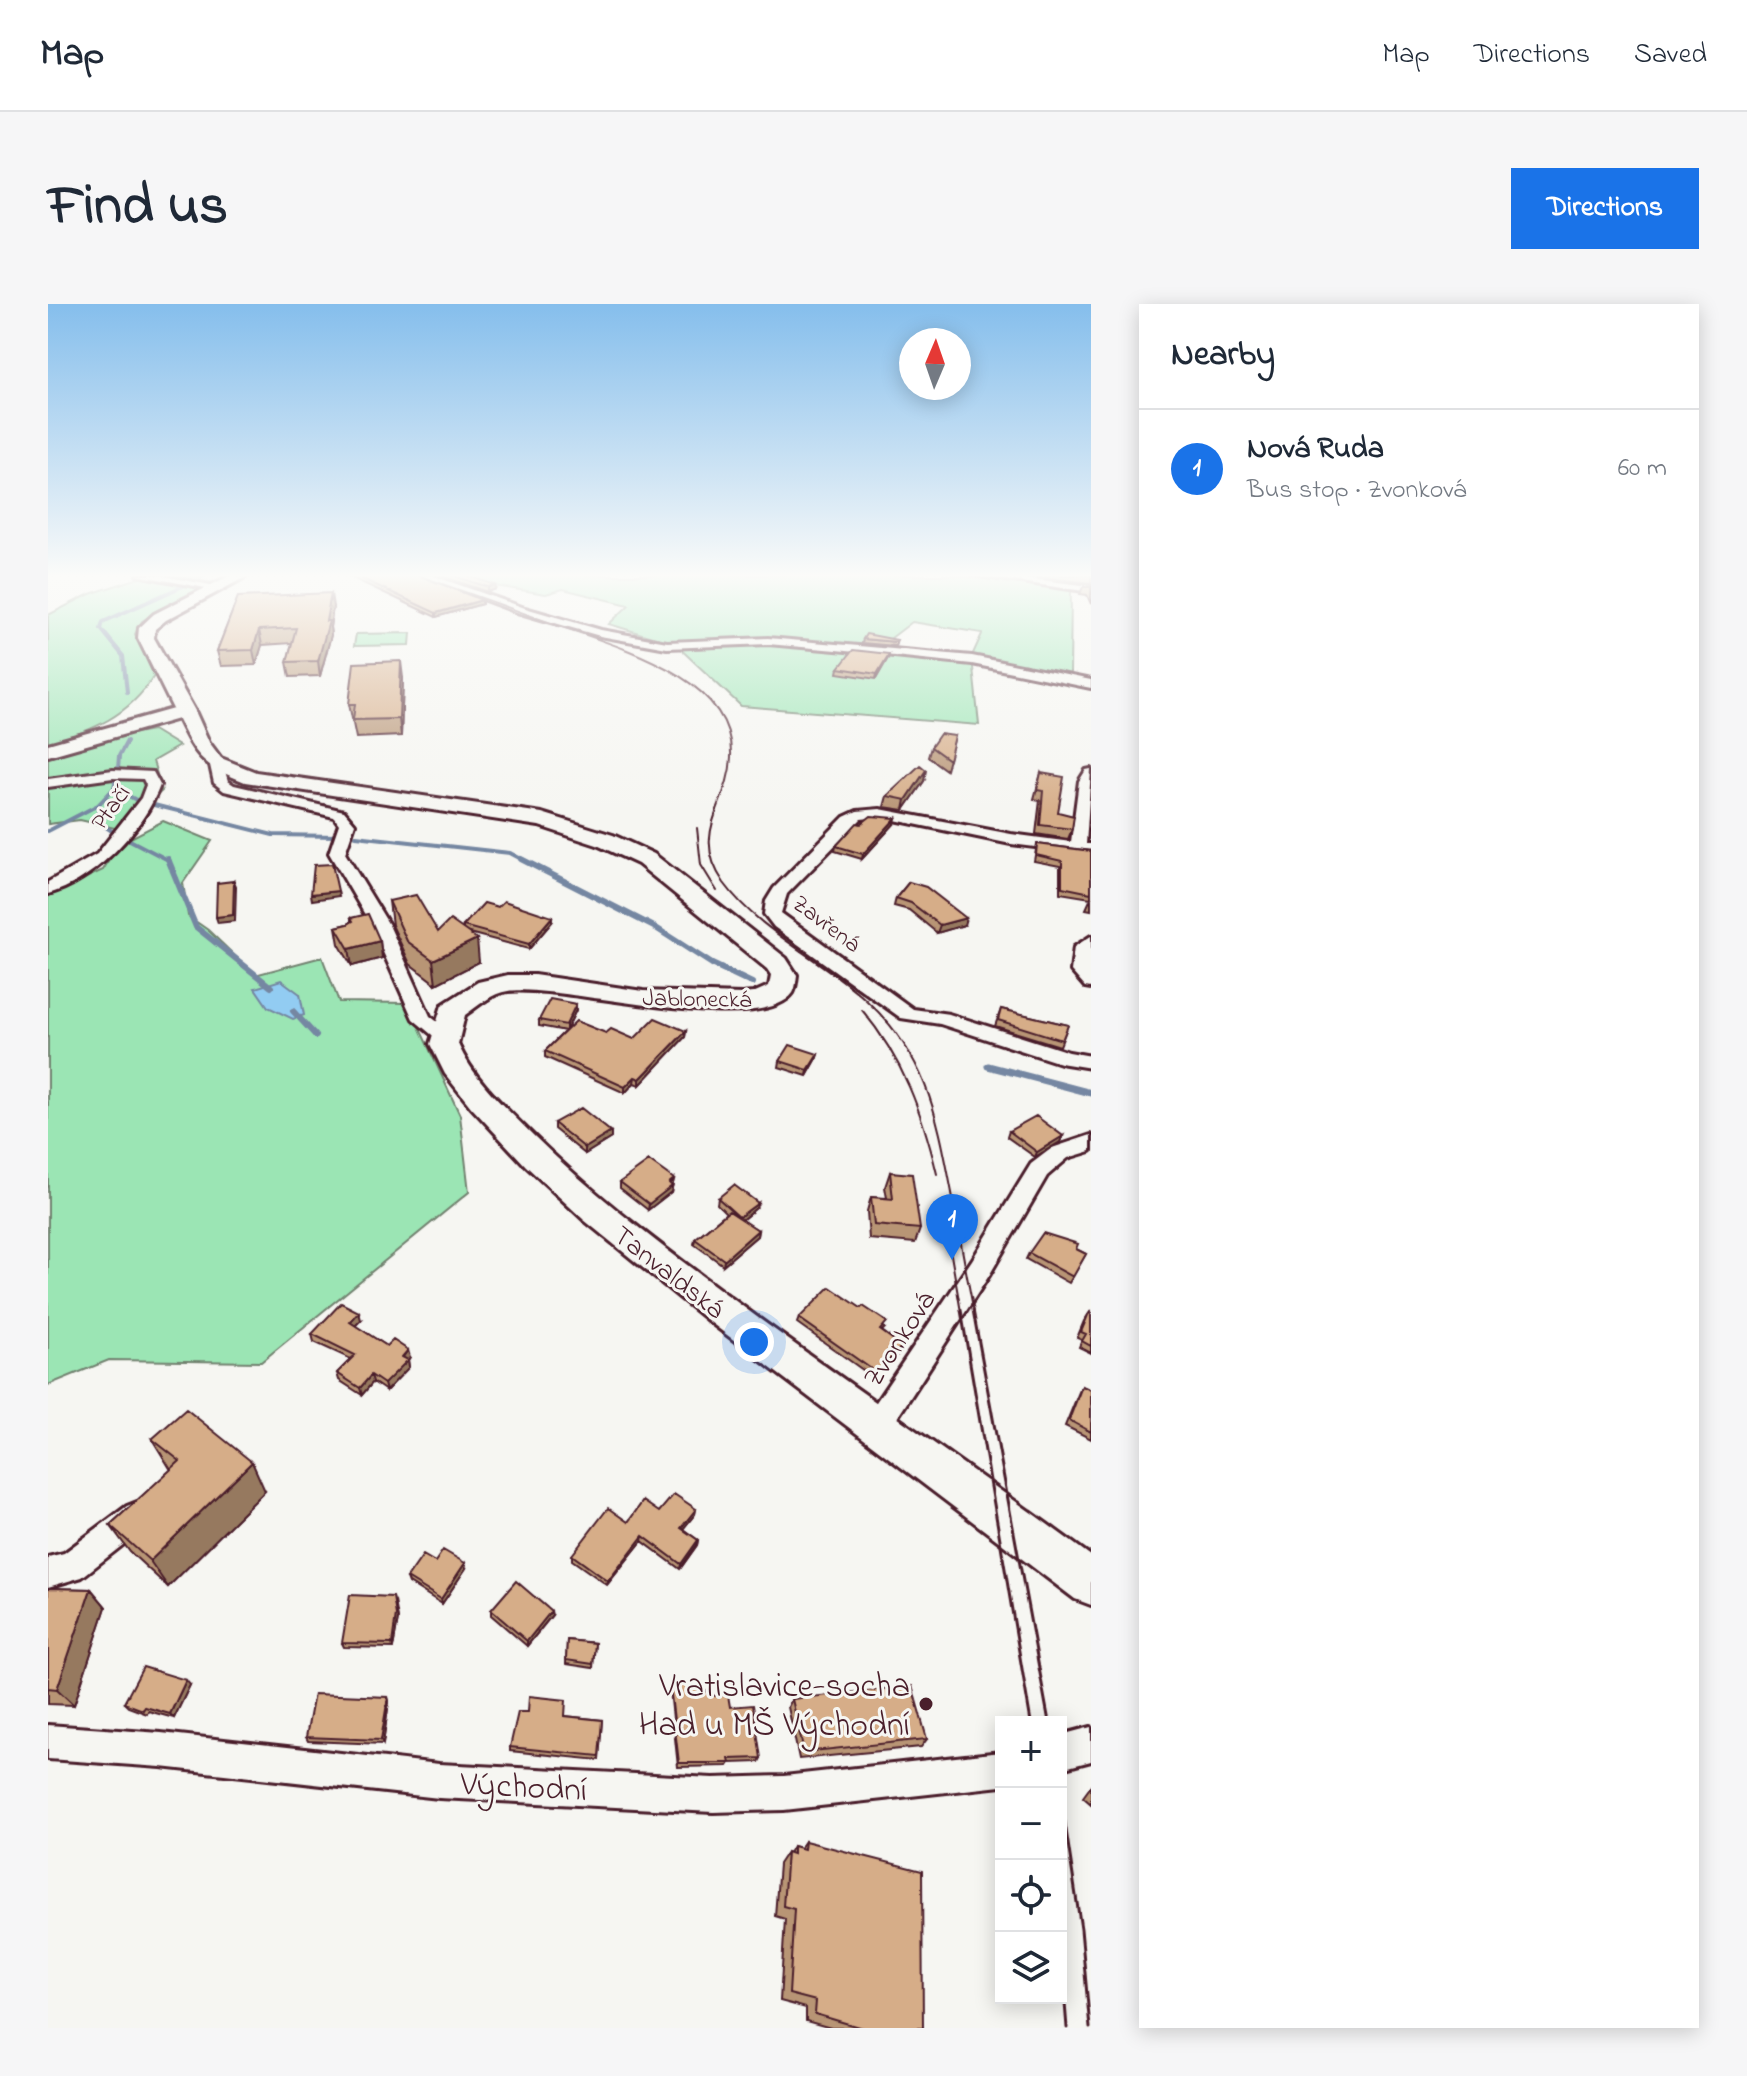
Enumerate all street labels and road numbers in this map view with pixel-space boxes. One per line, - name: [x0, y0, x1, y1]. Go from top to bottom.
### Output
- street label: Ptačí: [84, 779, 140, 838]
- street label: Zavřená: [784, 888, 867, 962]
- street label: Jablonecká: [642, 982, 752, 1019]
- street label: Tanvaldská: [603, 1217, 732, 1331]
- street label: Zvonková: [855, 1284, 947, 1396]
- street label: Východní: [458, 1761, 588, 1817]

